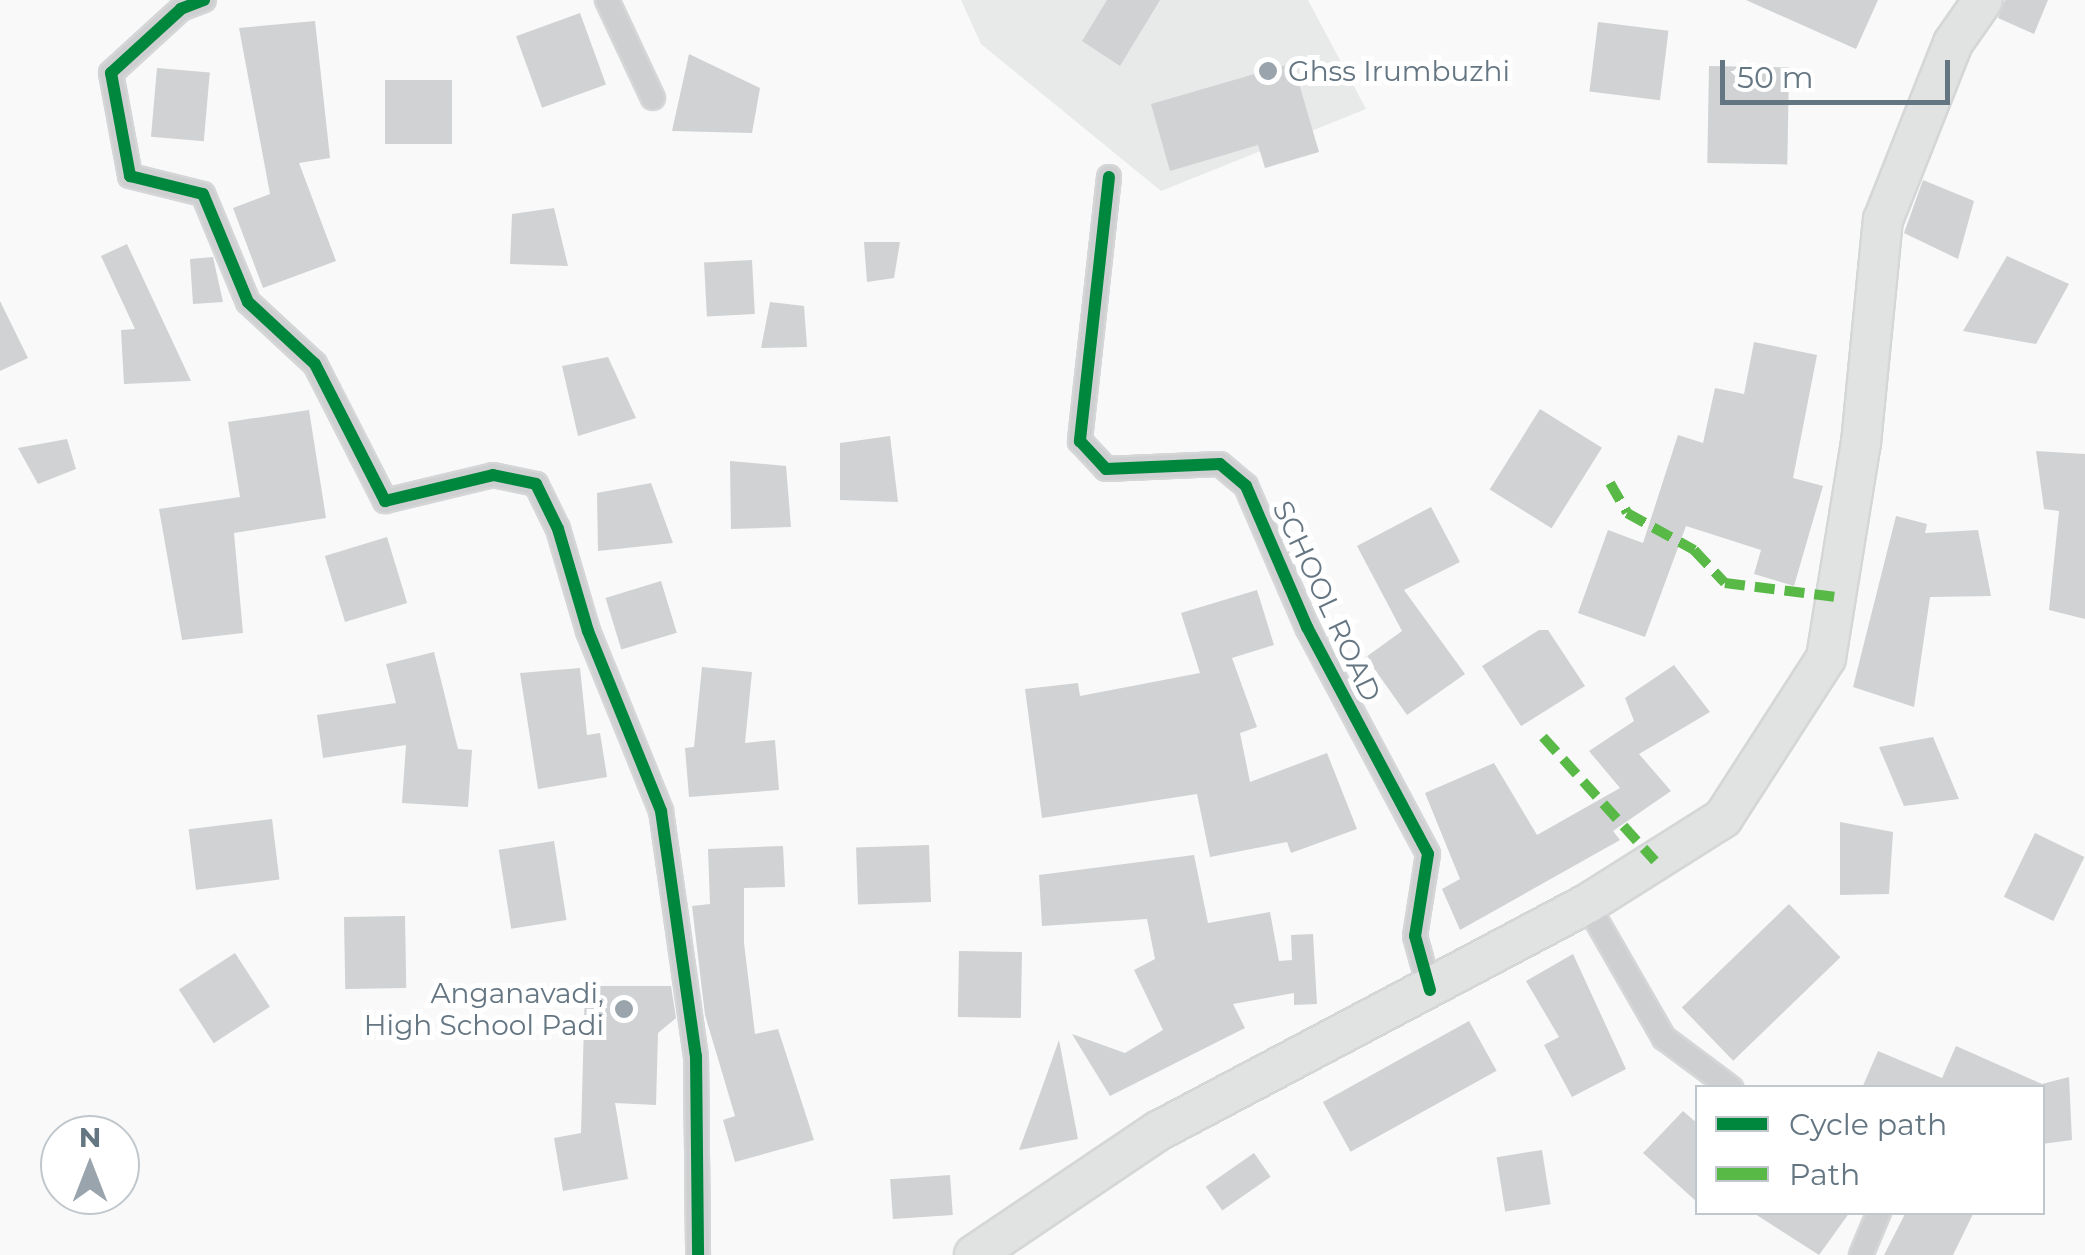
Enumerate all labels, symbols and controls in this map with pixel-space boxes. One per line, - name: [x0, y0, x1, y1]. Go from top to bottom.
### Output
- scale bar: [1725, 40, 1955, 102]
- place label: Ghss Irumbuzhi: [1288, 54, 1510, 88]
- text: 50 m: [1737, 59, 1814, 96]
- marker: Ghss Irumbuzhi: [1257, 60, 1279, 82]
- street label: SCHOOL ROAD: [1266, 495, 1388, 707]
- place label: Anganavadi, High School Padi: [364, 976, 604, 1042]
- marker: Anganavadi, High School Padi: [613, 998, 635, 1020]
- legend: [1695, 1085, 2045, 1215]
- text: Cycle path: [1789, 1106, 1947, 1143]
- north arrow: [40, 1115, 140, 1215]
- text: N: [79, 1120, 101, 1154]
- text: Path: [1789, 1156, 1860, 1193]

